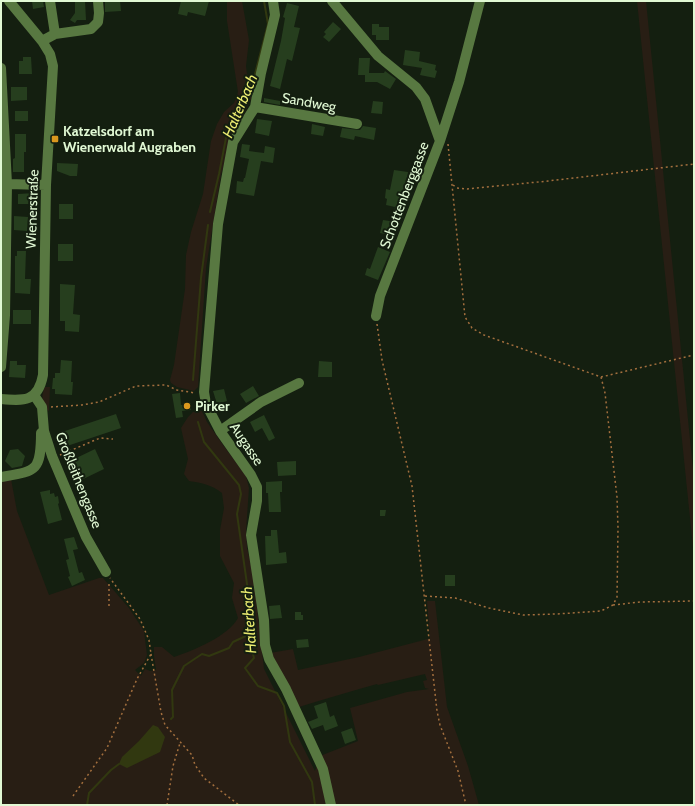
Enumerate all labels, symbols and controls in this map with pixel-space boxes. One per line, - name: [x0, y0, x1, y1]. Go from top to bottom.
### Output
- water label: Halterbach: [219, 71, 261, 141]
- street label: Sandweg: [280, 88, 339, 116]
- place label: Katzelsdorf am Wienerwald Augraben: [63, 122, 196, 156]
- marker: Katzelsdorf am Wienerwald Augraben: [50, 134, 60, 144]
- street label: Schottenberggasse: [375, 139, 433, 251]
- street label: Wienerstraße: [22, 169, 42, 249]
- place label: Pirker: [195, 397, 230, 415]
- marker: Pirker: [182, 401, 192, 411]
- street label: Augasse: [226, 419, 268, 469]
- street label: Großleithengasse: [51, 429, 107, 531]
- water label: Halterbach: [238, 586, 260, 654]

